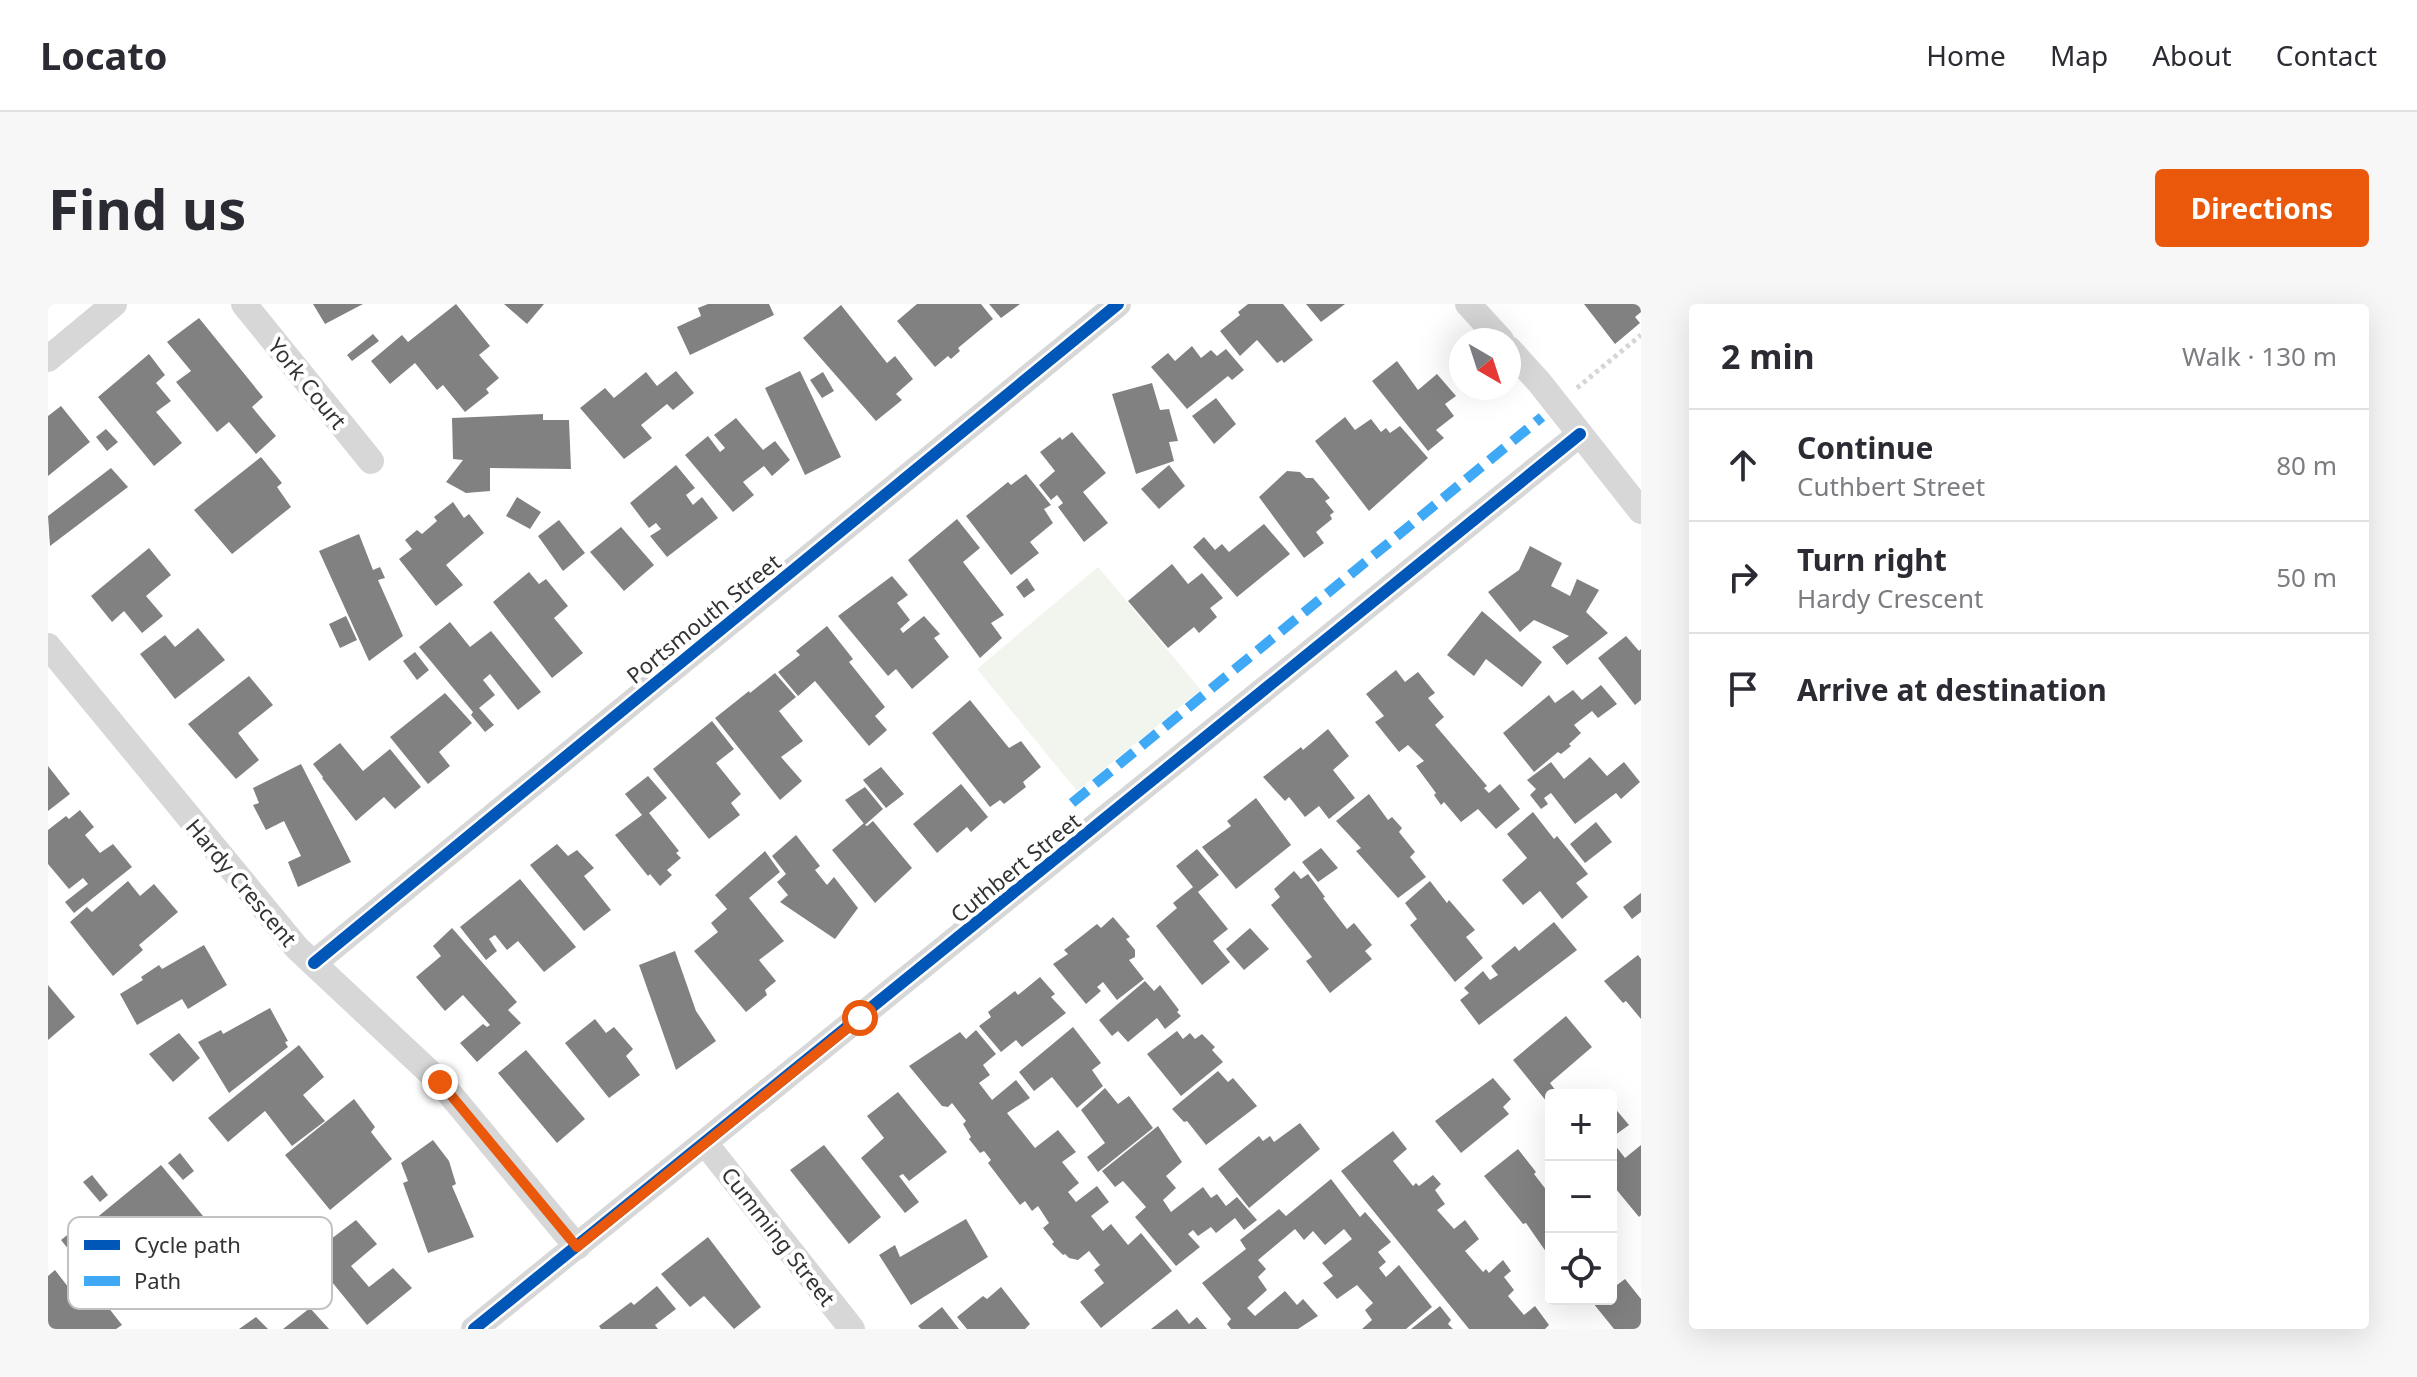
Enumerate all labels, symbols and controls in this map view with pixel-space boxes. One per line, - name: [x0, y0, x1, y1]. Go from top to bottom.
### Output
- text: Locato: [40, 29, 168, 81]
- text: Home: [1926, 36, 2006, 74]
- text: Map: [2050, 36, 2108, 74]
- text: About: [2152, 36, 2232, 74]
- text: Contact: [2276, 36, 2377, 74]
- button: Directions: [2155, 169, 2369, 247]
- text: Find us: [48, 170, 246, 246]
- north arrow: [1449, 328, 1521, 400]
- street label: York Court: [262, 331, 354, 435]
- text: 2 min: [1721, 333, 1815, 379]
- text: Walk · 130 m: [2182, 338, 2337, 374]
- text: Continue: [1797, 427, 1933, 468]
- icon: ahead: [1721, 443, 1765, 487]
- text: 80 m: [2276, 447, 2337, 483]
- text: Cuthbert Street: [1797, 468, 1985, 504]
- text: Turn right: [1797, 539, 1947, 580]
- street label: Portsmouth Street: [620, 546, 786, 690]
- icon: right: [1721, 555, 1765, 599]
- text: 50 m: [2276, 559, 2337, 595]
- text: Hardy Crescent: [1797, 580, 1983, 616]
- icon: arrive: [1721, 667, 1765, 711]
- text: Arrive at destination: [1797, 669, 2107, 710]
- street label: Cuthbert Street: [944, 805, 1086, 929]
- street label: Hardy Crescent: [180, 812, 304, 952]
- route start: [842, 1000, 878, 1036]
- route end: [422, 1064, 458, 1100]
- map controls: [1545, 1089, 1617, 1305]
- button: +: [1545, 1089, 1617, 1161]
- street label: Cumming Street: [715, 1160, 843, 1312]
- button: −: [1545, 1161, 1617, 1233]
- legend: [68, 1217, 332, 1309]
- text: Cycle path: [134, 1229, 241, 1259]
- button: locate: [1545, 1233, 1617, 1305]
- text: Path: [134, 1265, 181, 1295]

